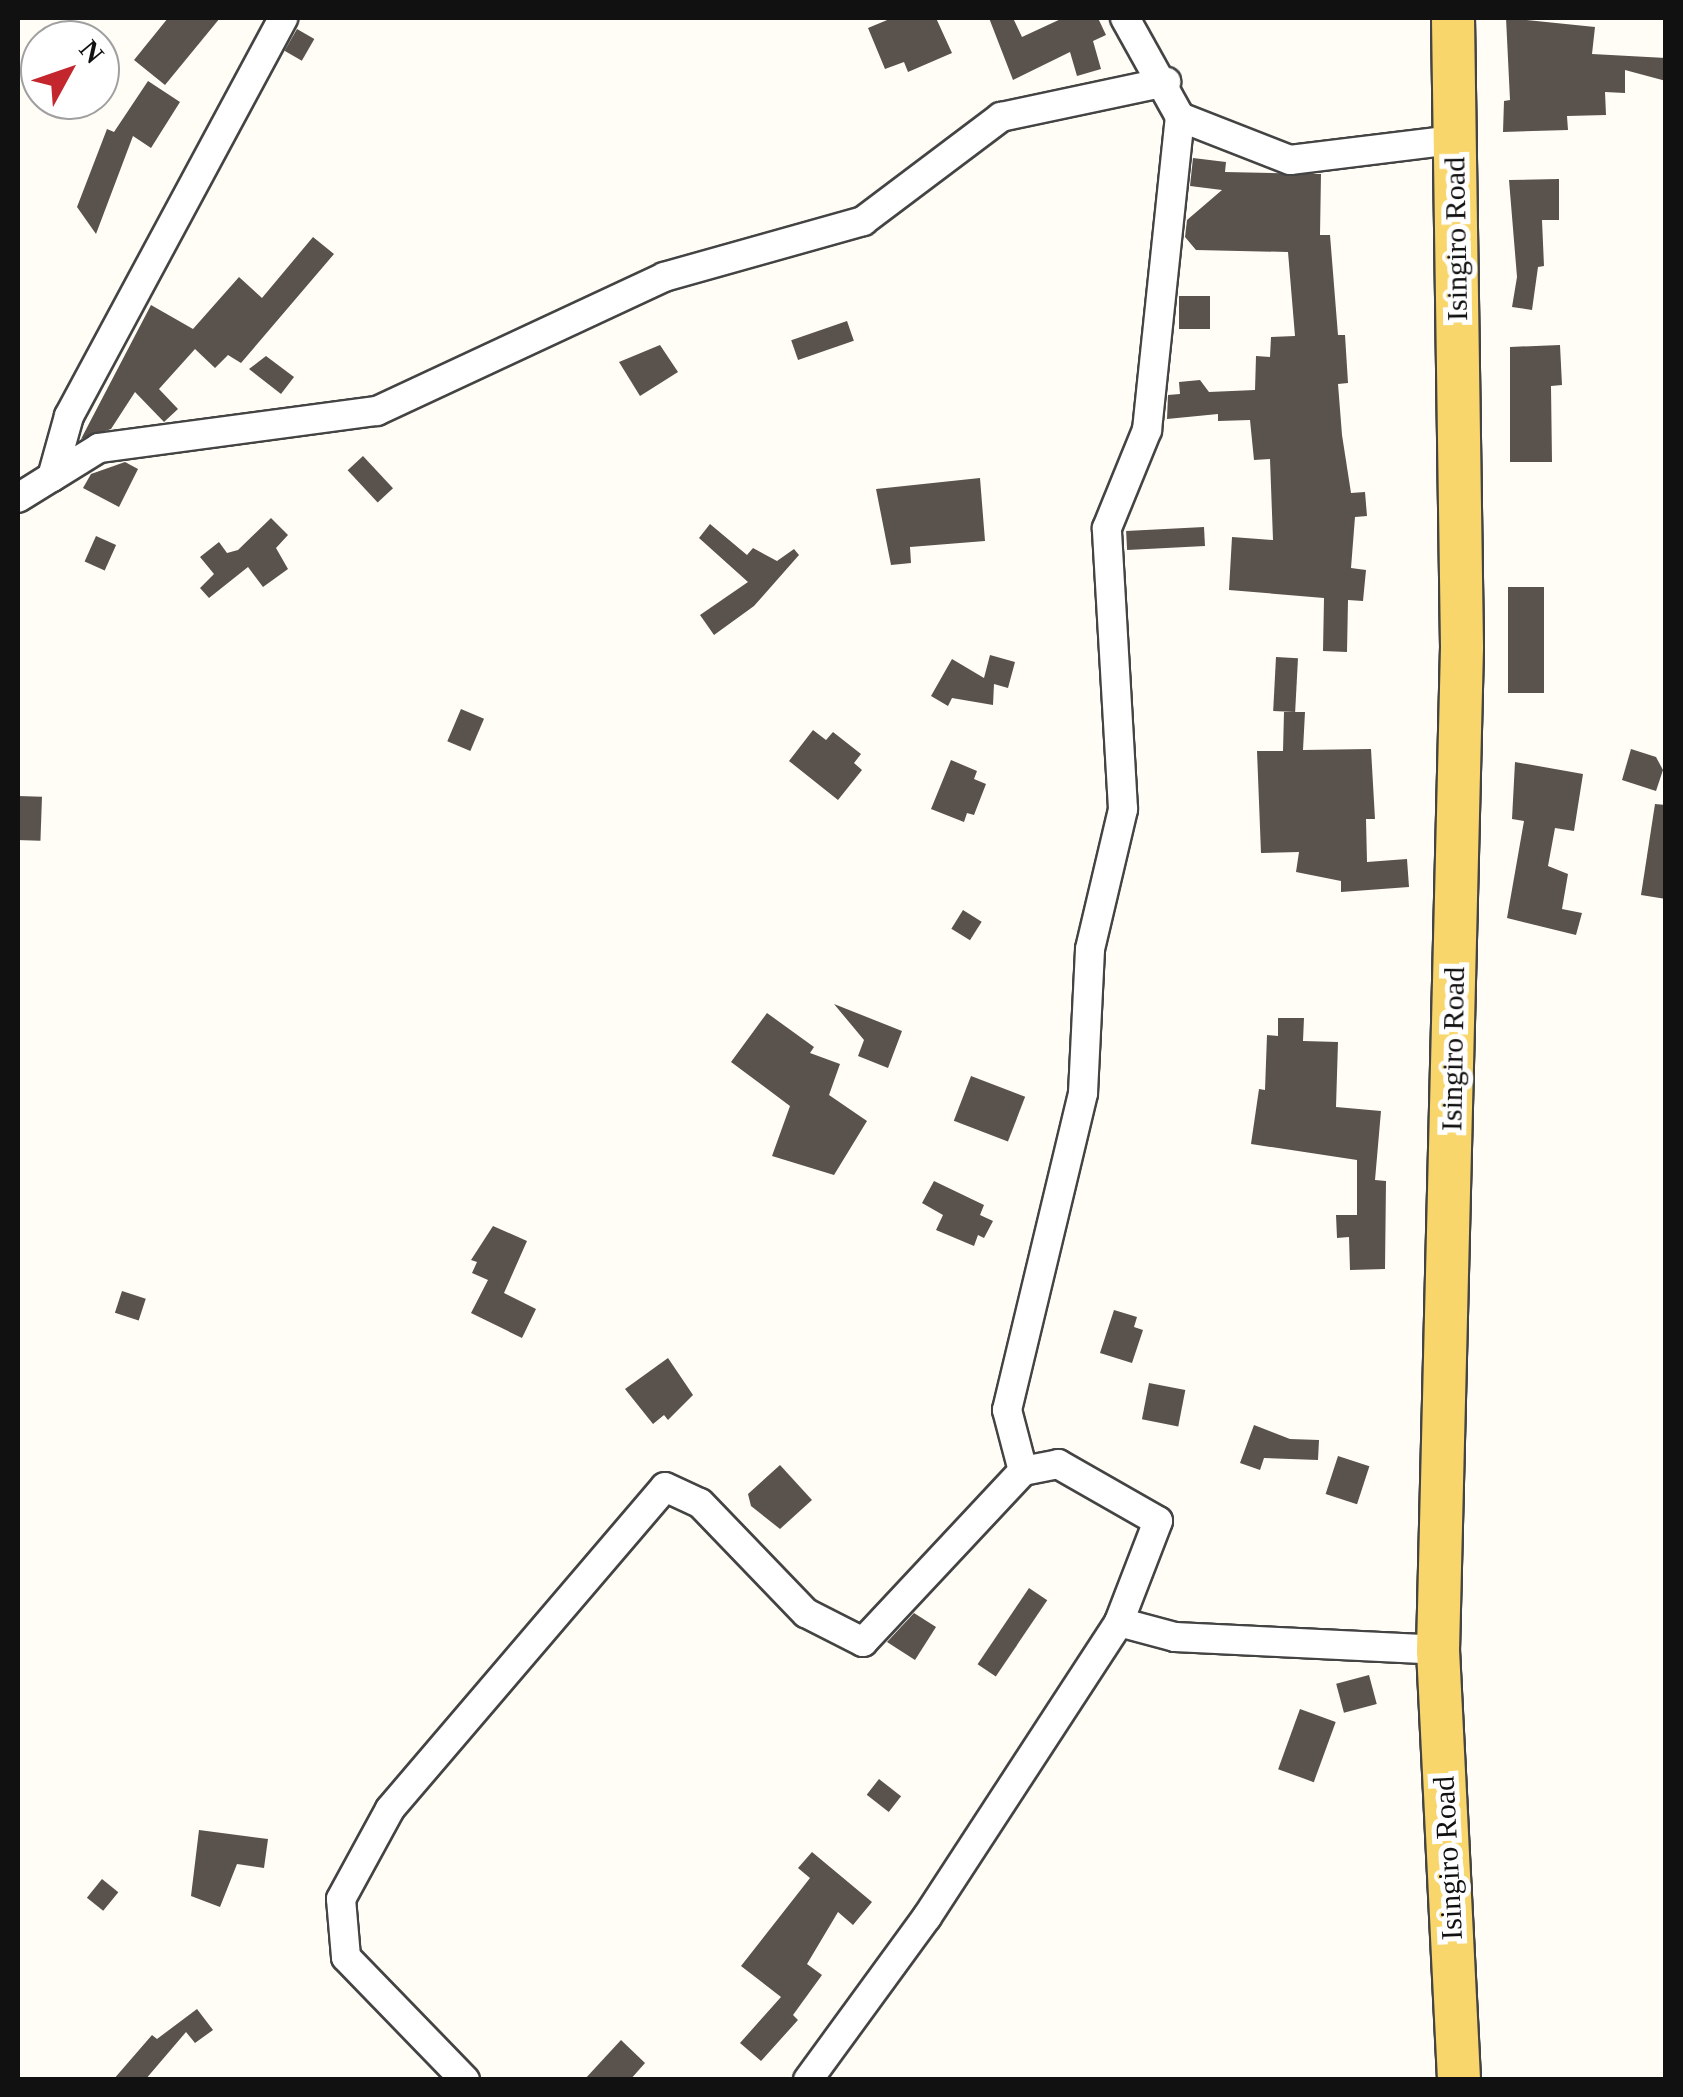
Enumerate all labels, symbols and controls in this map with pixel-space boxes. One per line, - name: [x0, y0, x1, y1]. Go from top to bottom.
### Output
- north arrow: [20, 20, 120, 120]
- text: N: [73, 34, 110, 69]
- street label: Isingiro Road: [1437, 157, 1475, 321]
- street label: Isingiro Road: [1434, 967, 1472, 1131]
- street label: Isingiro Road: [1426, 1775, 1470, 1941]

